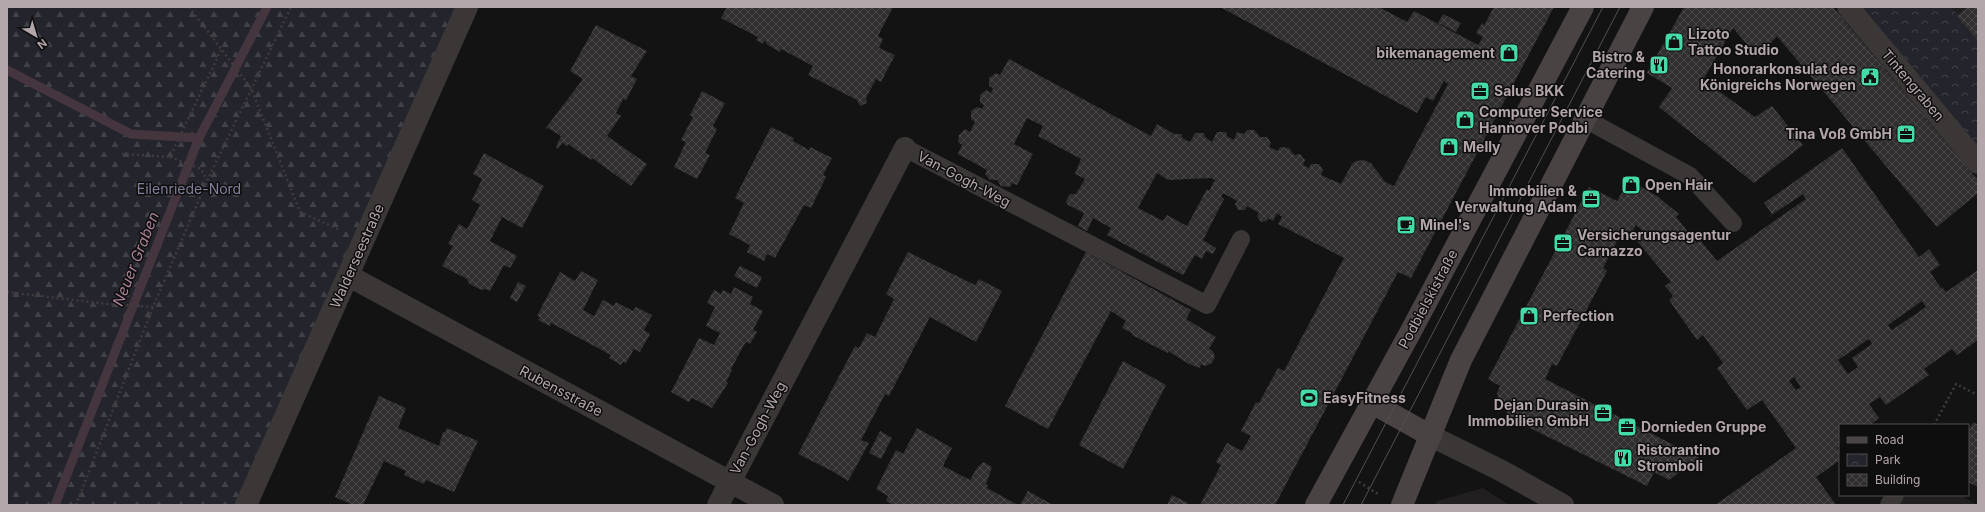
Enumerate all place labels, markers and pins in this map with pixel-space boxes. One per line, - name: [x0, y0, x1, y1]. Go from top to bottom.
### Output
- place label: Lizoto Tattoo Studio: [1688, 25, 1779, 58]
- shop icon: Lizoto Tattoo Studio: [1663, 31, 1685, 53]
- shop icon: bikemanagement: [1498, 42, 1520, 64]
- place label: bikemanagement: [1376, 44, 1495, 61]
- place label: Bistro & Catering: [1586, 48, 1646, 81]
- restaurant icon: Bistro & Catering: [1648, 54, 1670, 76]
- place label: Honorarkonsulat des Königreichs Norwegen: [1700, 60, 1856, 93]
- public building icon: Honorarkonsulat des Königreichs Norwegen: [1859, 66, 1881, 88]
- office icon: Salus BKK: [1469, 80, 1491, 102]
- place label: Salus BKK: [1494, 82, 1564, 99]
- place label: Computer Service Hannover Podbi: [1479, 103, 1603, 136]
- shop icon: Computer Service Hannover Podbi: [1454, 109, 1476, 131]
- office icon: Tina Voß GmbH: [1895, 123, 1917, 145]
- place label: Tina Voß GmbH: [1785, 125, 1892, 142]
- shop icon: Melly: [1438, 136, 1460, 158]
- place label: Melly: [1463, 138, 1501, 155]
- shop icon: Open Hair: [1620, 174, 1642, 196]
- place label: Open Hair: [1645, 176, 1713, 193]
- place label: Immobilien & Verwaltung Adam: [1455, 182, 1578, 215]
- office icon: Immobilien & Verwaltung Adam: [1580, 188, 1602, 210]
- cafe icon: Minel's: [1395, 214, 1417, 236]
- place label: Minel's: [1420, 216, 1470, 233]
- place label: Versicherungsagentur Carnazzo: [1577, 226, 1731, 259]
- office icon: Versicherungsagentur Carnazzo: [1552, 232, 1574, 254]
- shop icon: Perfection: [1518, 305, 1540, 327]
- place label: Perfection: [1543, 307, 1614, 324]
- sports icon: EasyFitness: [1298, 387, 1320, 409]
- place label: EasyFitness: [1323, 389, 1406, 406]
- place label: Dejan Durasin Immobilien GmbH: [1468, 396, 1589, 429]
- office icon: Dejan Durasin Immobilien GmbH: [1592, 402, 1614, 424]
- office icon: Dornieden Gruppe: [1616, 416, 1638, 438]
- place label: Dornieden Gruppe: [1641, 418, 1766, 435]
- place label: Ristorantino Stromboli: [1637, 441, 1720, 474]
- restaurant icon: Ristorantino Stromboli: [1612, 447, 1634, 469]

